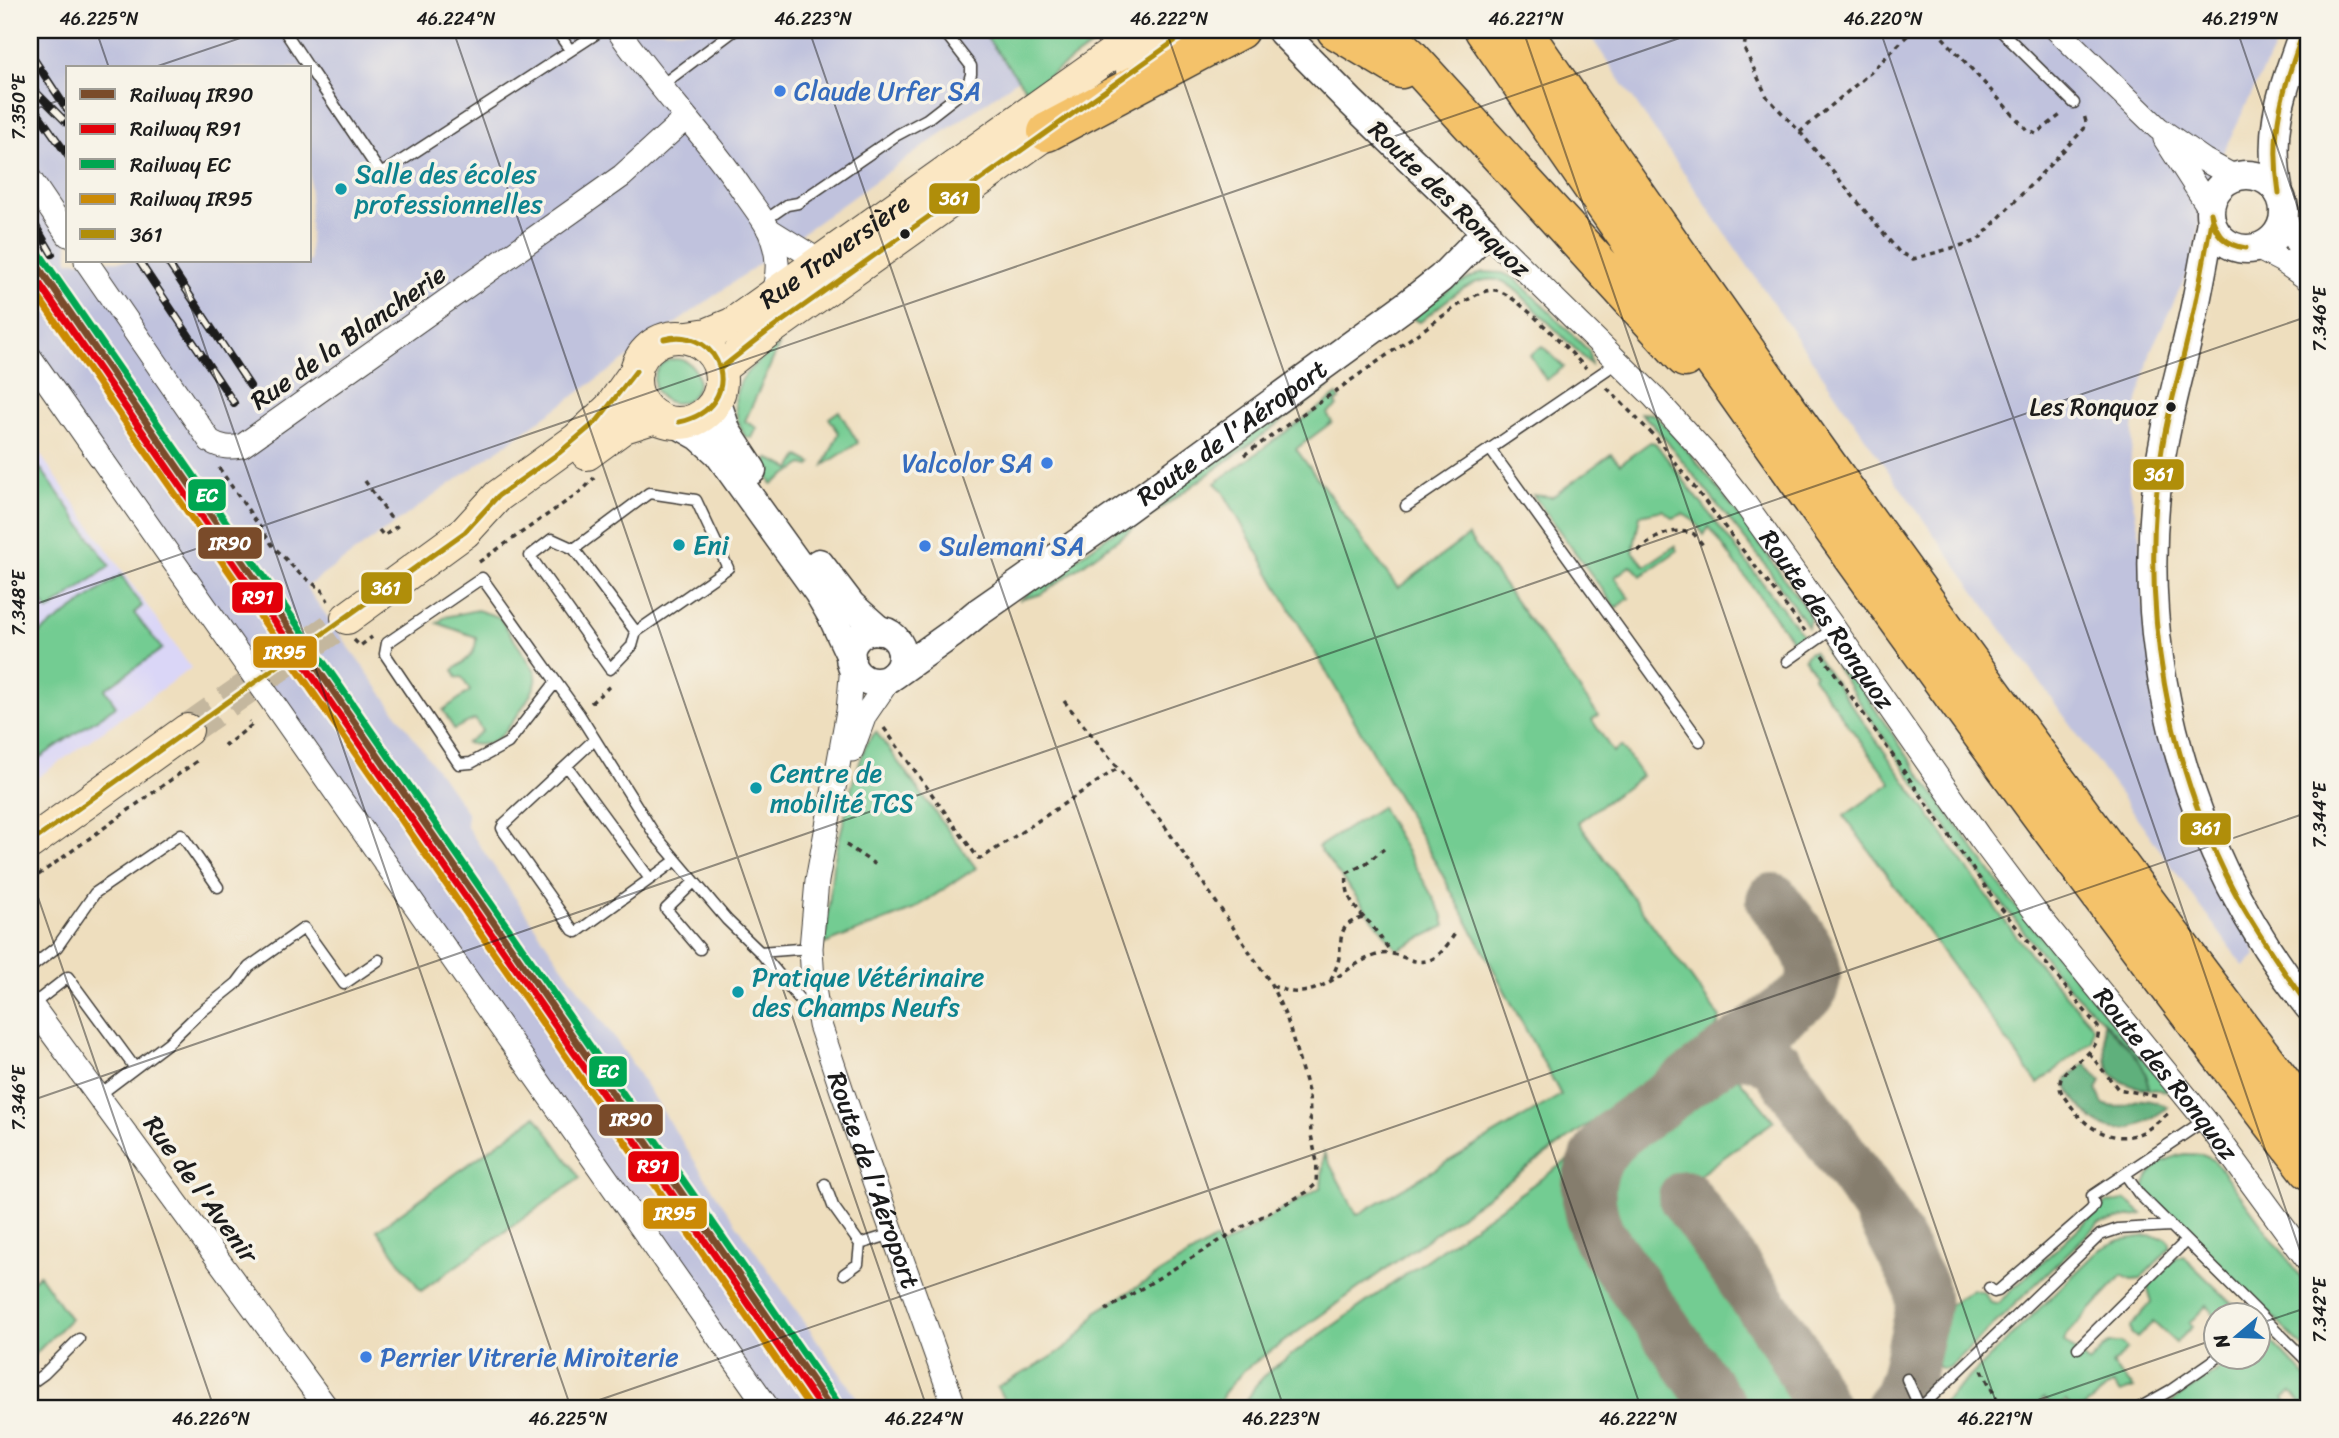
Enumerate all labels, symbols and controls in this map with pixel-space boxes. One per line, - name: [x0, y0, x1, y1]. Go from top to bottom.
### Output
- text: 46.225°N: [60, 3, 139, 35]
- text: 46.224°N: [416, 3, 496, 35]
- text: 46.223°N: [774, 3, 852, 35]
- text: 46.222°N: [1130, 3, 1209, 35]
- text: 46.221°N: [1488, 3, 1564, 35]
- text: 46.220°N: [1843, 3, 1923, 35]
- text: 46.219°N: [2202, 3, 2279, 35]
- legend: [66, 66, 312, 262]
- place label: Claude Urfer SA: [794, 68, 981, 114]
- text: 7.350°E: [3, 73, 35, 140]
- text: Railway IR90: [130, 76, 254, 114]
- marker: Claude Urfer SA: [772, 83, 788, 99]
- street label: Route des Ronquoz: [1357, 108, 1543, 290]
- text: Railway R91: [130, 110, 241, 148]
- text: Railway EC: [130, 146, 231, 184]
- place label: Salle des écoles professionnelles: [354, 151, 543, 227]
- text: Railway IR95: [130, 180, 253, 218]
- marker: Salle des écoles professionnelles: [333, 181, 349, 197]
- street label: Rue Traversière: [749, 181, 920, 321]
- line badge: 361: [928, 182, 981, 215]
- text: 361: [938, 182, 969, 215]
- text: 361: [130, 216, 162, 254]
- unlabelled marker: [898, 227, 912, 241]
- street label: Rue de la Blancherie: [240, 252, 456, 422]
- text: 7.346°E: [2304, 286, 2336, 351]
- street label: Route de l'Aéroport: [1126, 347, 1337, 518]
- place label: Les Ronquoz: [2029, 386, 2159, 428]
- marker: Les Ronquoz: [2164, 400, 2178, 414]
- place label: Valcolor SA: [902, 440, 1033, 486]
- marker: Valcolor SA: [1039, 455, 1055, 471]
- line badge: 361: [2132, 458, 2185, 491]
- text: 361: [2143, 458, 2174, 491]
- line badge: EC: [187, 478, 227, 512]
- text: EC: [196, 479, 219, 512]
- street label: Route des Ronquoz: [1747, 519, 1908, 720]
- place label: Eni: [693, 522, 729, 568]
- place label: Sulemani SA: [939, 523, 1085, 569]
- line badge: IR90: [197, 526, 263, 560]
- text: IR90: [208, 527, 251, 560]
- marker: Eni: [671, 537, 687, 553]
- marker: Sulemani SA: [917, 538, 933, 554]
- text: 7.348°E: [3, 569, 35, 636]
- line badge: 361: [360, 571, 413, 605]
- text: 361: [370, 572, 401, 605]
- line badge: R91: [231, 581, 284, 614]
- text: R91: [241, 581, 274, 614]
- line badge: IR95: [252, 635, 318, 669]
- text: IR95: [263, 636, 307, 669]
- place label: Centre de mobilité TCS: [770, 750, 914, 826]
- marker: Centre de mobilité TCS: [748, 780, 764, 796]
- text: 7.344°E: [2304, 781, 2336, 848]
- line badge: 361: [2179, 812, 2232, 846]
- text: 361: [2190, 812, 2221, 845]
- place label: Pratique Vétérinaire des Champs Neufs: [752, 954, 984, 1030]
- street label: Route des Ronquoz: [2082, 976, 2251, 1172]
- marker: Pratique Vétérinaire des Champs Neufs: [730, 984, 746, 1000]
- line badge: EC: [588, 1055, 628, 1088]
- text: EC: [597, 1055, 620, 1088]
- text: 7.346°E: [3, 1065, 35, 1130]
- street label: Route de l'Aéroport: [814, 1065, 934, 1295]
- line badge: IR90: [598, 1103, 664, 1137]
- text: IR90: [609, 1103, 652, 1136]
- street label: Rue de l'Avenir: [131, 1105, 272, 1274]
- line badge: R91: [627, 1150, 680, 1183]
- text: R91: [636, 1150, 669, 1183]
- line badge: IR95: [642, 1197, 708, 1230]
- text: IR95: [653, 1197, 697, 1230]
- text: 7.342°E: [2304, 1277, 2336, 1342]
- north arrow: [2202, 1302, 2272, 1372]
- text: N: [2203, 1329, 2239, 1354]
- place label: Perrier Vitrerie Miroiterie: [380, 1334, 679, 1380]
- marker: Perrier Vitrerie Miroiterie: [358, 1349, 374, 1365]
- text: 46.226°N: [172, 1403, 251, 1435]
- text: 46.225°N: [529, 1403, 608, 1435]
- text: 46.224°N: [884, 1403, 964, 1435]
- text: 46.223°N: [1242, 1403, 1320, 1435]
- text: 46.222°N: [1599, 1403, 1678, 1435]
- text: 46.221°N: [1957, 1403, 2033, 1435]

